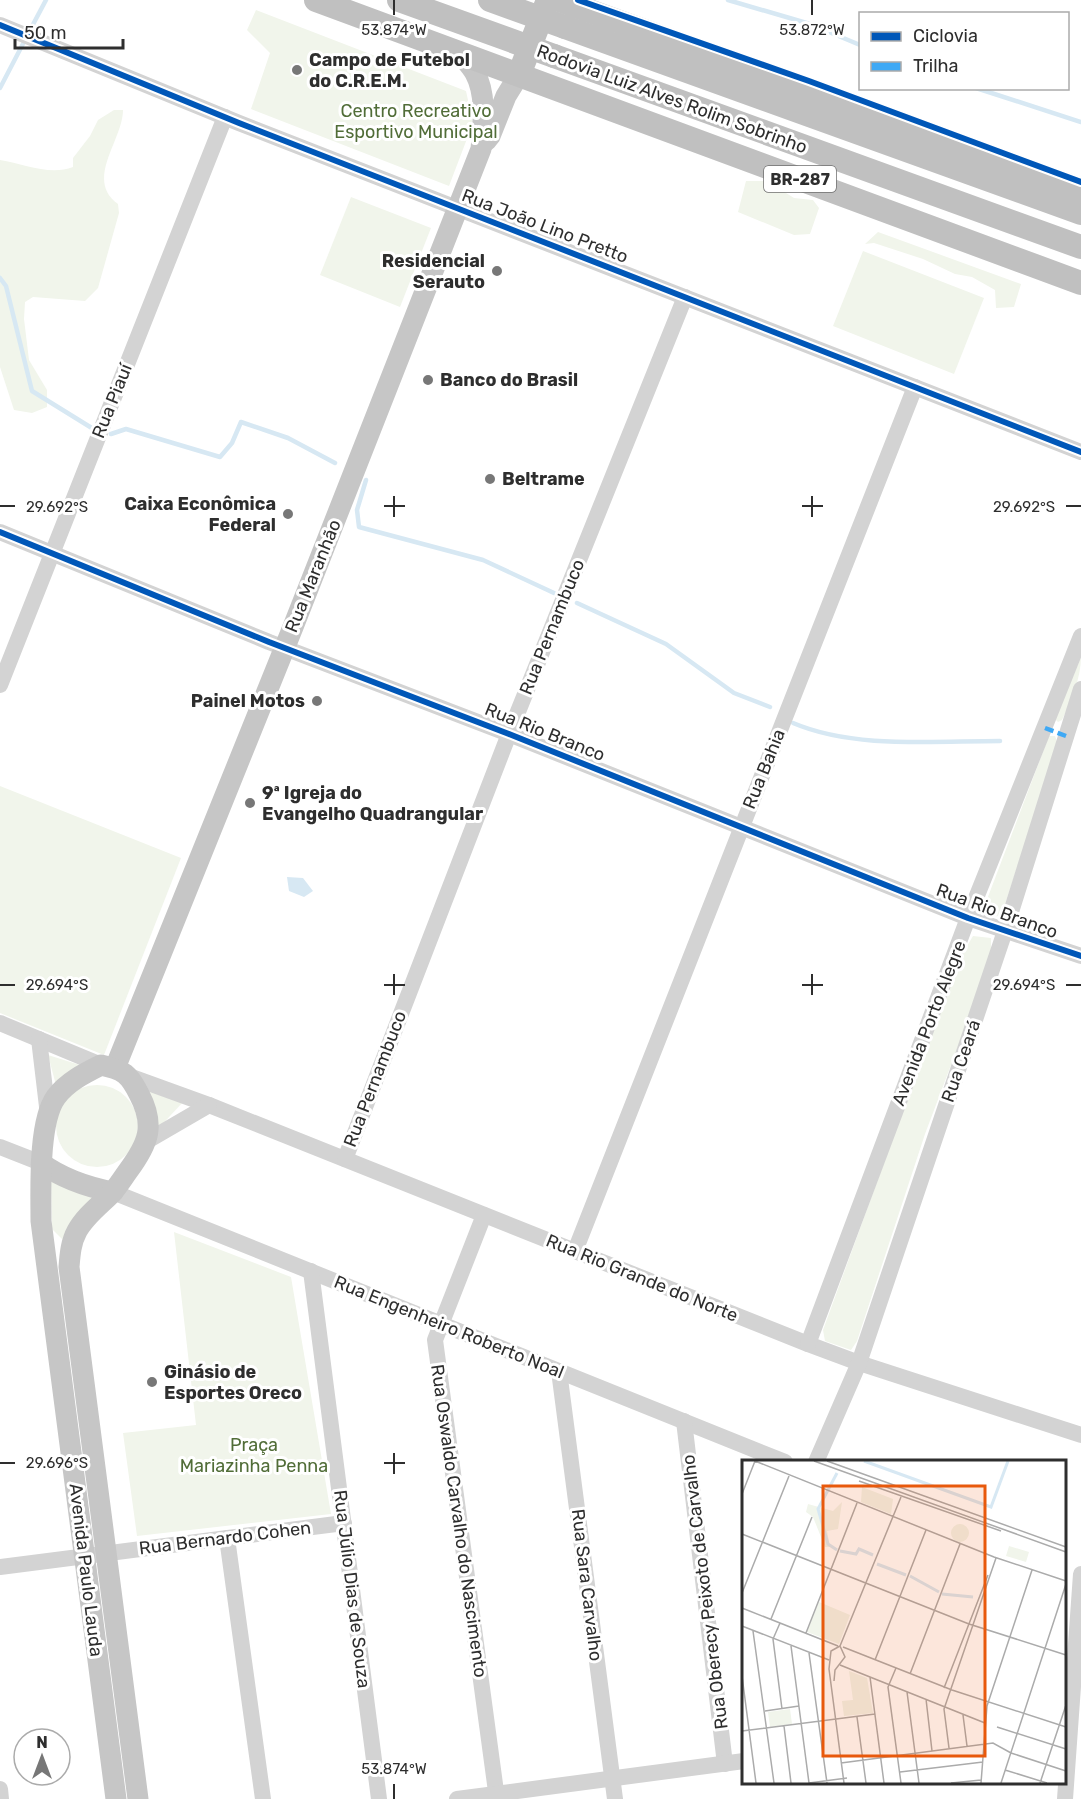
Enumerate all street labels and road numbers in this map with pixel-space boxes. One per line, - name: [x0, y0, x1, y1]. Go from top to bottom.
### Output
- street label: Rodovia Luiz Alves Rolim Sobrinho: [534, 40, 810, 158]
- road number: BR-287: [764, 166, 836, 192]
- street label: Rua João Lino Pretto: [459, 184, 631, 268]
- street label: Rua Piauí: [87, 359, 137, 441]
- street label: Rua Maranhão: [280, 516, 346, 636]
- street label: Rua Pernambuco: [515, 556, 589, 698]
- street label: Rua Rio Branco: [482, 698, 608, 766]
- street label: Rua Bahia: [738, 726, 790, 812]
- street label: Rua Rio Branco: [933, 879, 1061, 943]
- street label: Avenida Porto Alegre: [887, 937, 971, 1109]
- street label: Rua Pernambuco: [339, 1008, 411, 1150]
- street label: Rua Ceará: [937, 1017, 985, 1105]
- street label: Rua Rio Grande do Norte: [543, 1229, 741, 1327]
- street label: Rua Engenheiro Roberto Noal: [331, 1271, 567, 1383]
- street label: Rua Oswaldo Carvalho do Nascimento: [426, 1363, 492, 1679]
- street label: Rua Oberecy Peixoto de Carvalho: [677, 1453, 733, 1731]
- street label: Avenida Paulo Lauda: [64, 1482, 108, 1658]
- street label: Rua Júlio Dias de Souza: [329, 1489, 375, 1689]
- street label: Rua Sara Carvalho: [567, 1508, 607, 1662]
- street label: Rua Bernardo Cohen: [138, 1517, 312, 1559]

